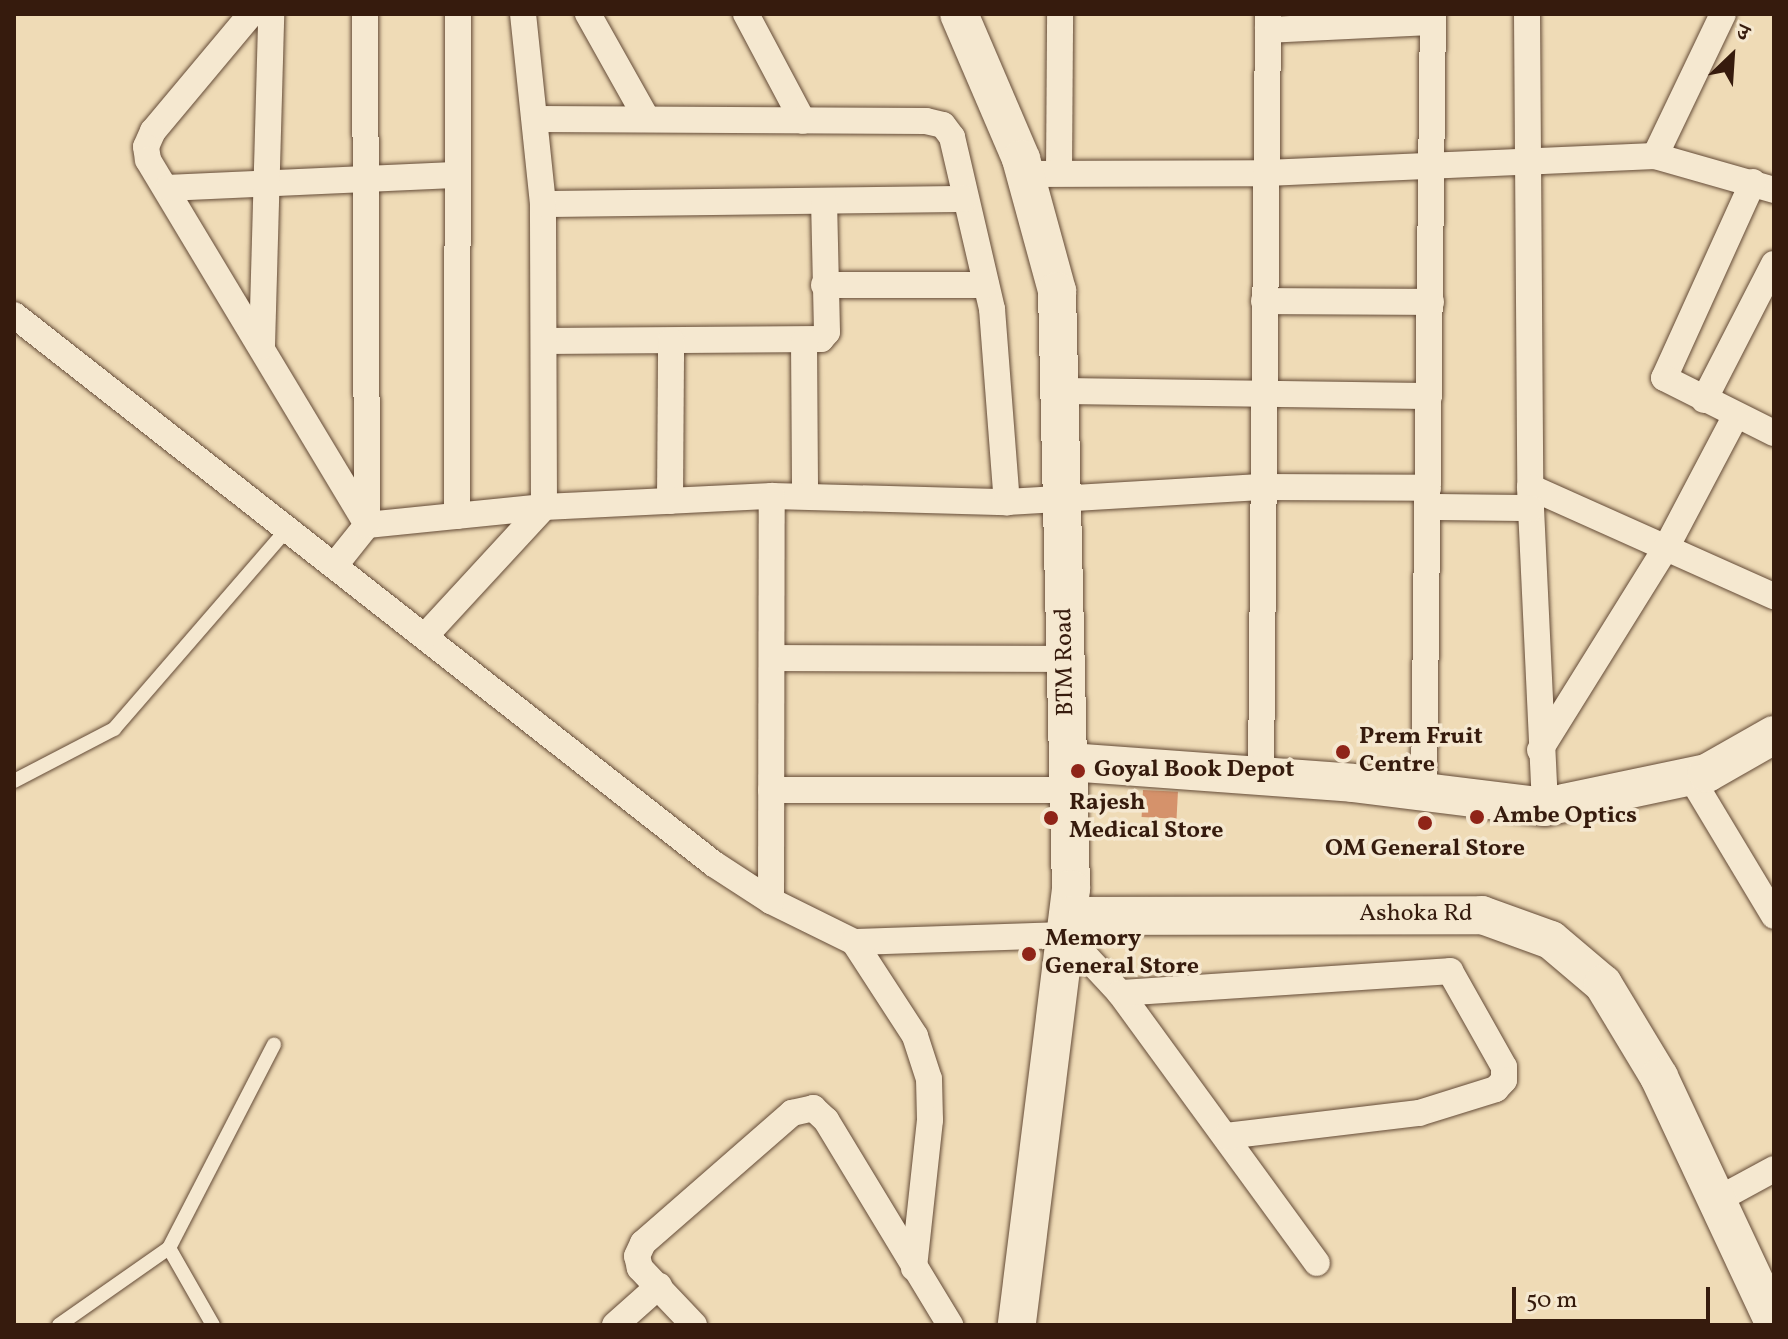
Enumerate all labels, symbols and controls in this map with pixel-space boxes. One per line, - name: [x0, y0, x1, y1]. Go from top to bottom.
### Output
- north arrow: [1692, 16, 1772, 96]
- text: उ: [1731, 17, 1754, 50]
- street label: BTM Road: [1051, 607, 1081, 717]
- place label: Prem Fruit Centre: [1359, 724, 1483, 780]
- marker: Prem Fruit Centre: [1334, 743, 1352, 761]
- place label: Goyal Book Depot: [1094, 757, 1294, 785]
- marker: Goyal Book Depot: [1069, 762, 1087, 780]
- place label: Rajesh Medical Store: [1069, 790, 1224, 846]
- place label: Ambe Optics: [1493, 803, 1637, 831]
- marker: Rajesh Medical Store: [1040, 807, 1062, 829]
- marker: Ambe Optics: [1468, 808, 1486, 826]
- marker: OM General Store: [1416, 814, 1434, 832]
- place label: OM General Store: [1325, 836, 1525, 864]
- street label: Ashoka Rd: [1359, 901, 1473, 929]
- place label: Memory General Store: [1045, 926, 1199, 982]
- marker: Memory General Store: [1020, 945, 1038, 963]
- scale bar: [1516, 1271, 1714, 1321]
- text: 50 m: [1526, 1284, 1578, 1318]

